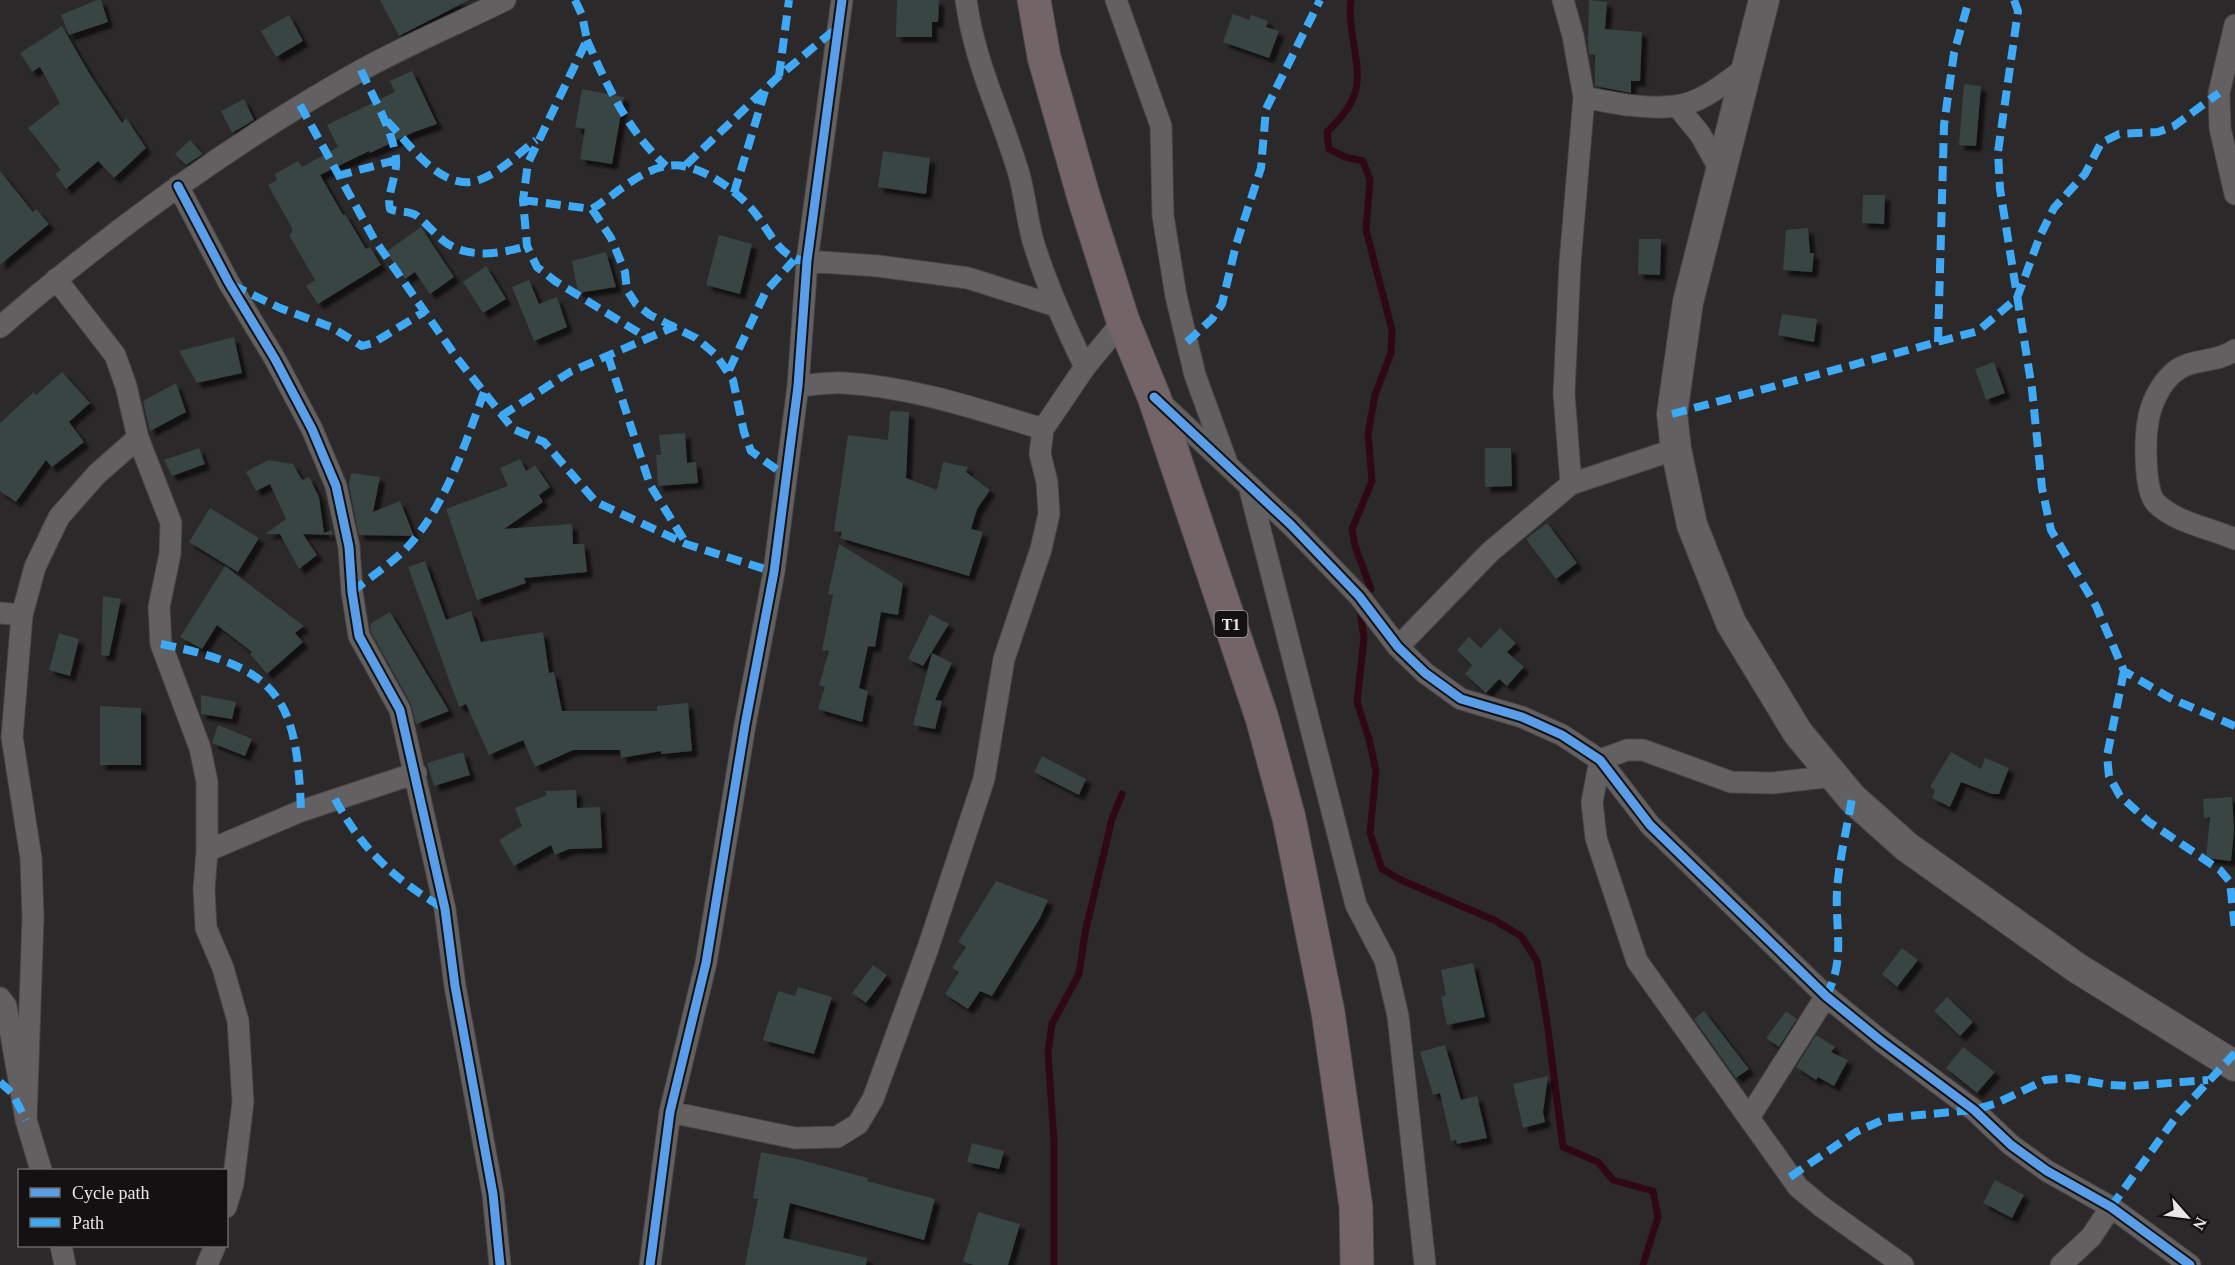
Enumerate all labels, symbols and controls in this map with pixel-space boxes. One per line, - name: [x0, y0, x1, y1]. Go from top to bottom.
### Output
- road number: T1: [1214, 611, 1248, 637]
- legend: [18, 1169, 228, 1247]
- text: Cycle path: [72, 1183, 149, 1203]
- north arrow: [2157, 1187, 2217, 1247]
- text: Path: [72, 1213, 104, 1233]
- text: N: [2189, 1215, 2210, 1233]

